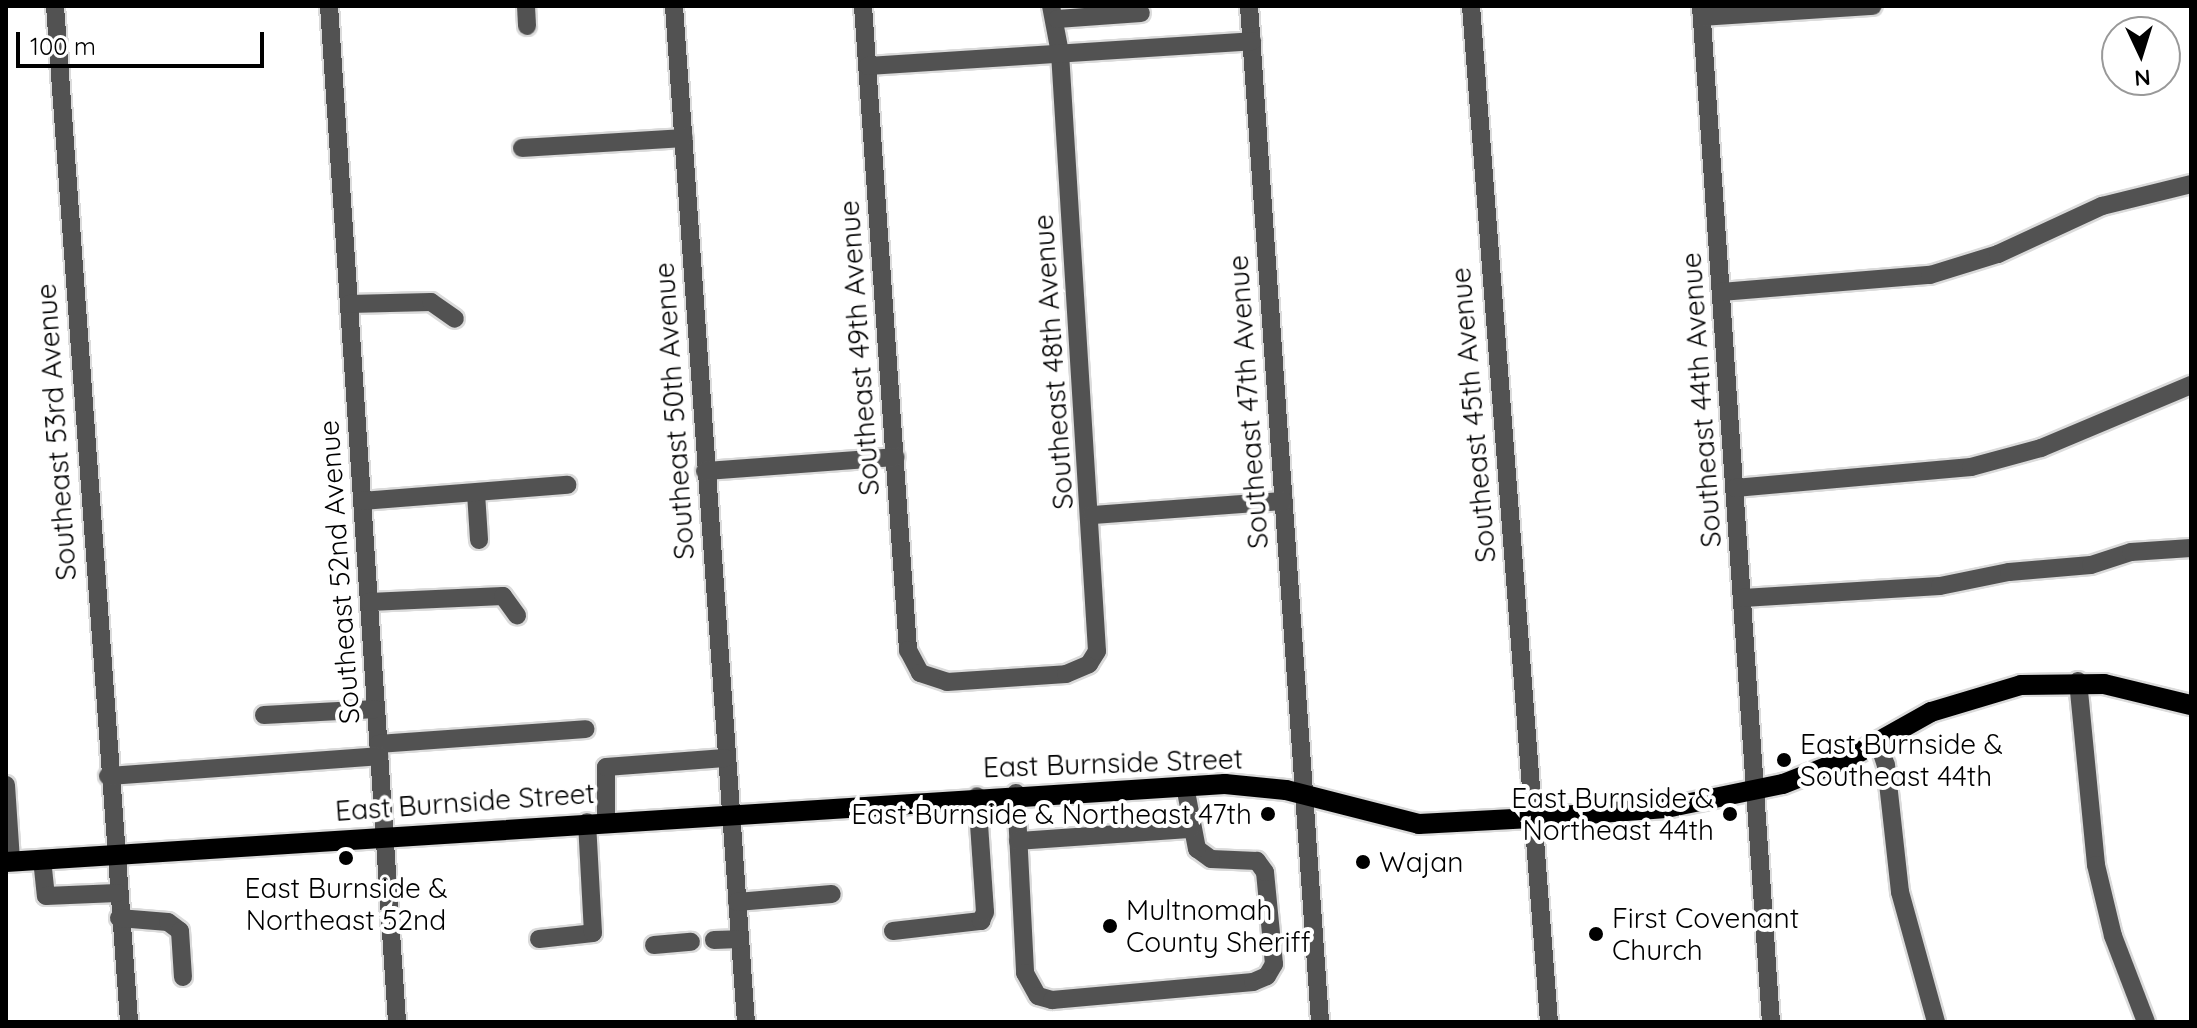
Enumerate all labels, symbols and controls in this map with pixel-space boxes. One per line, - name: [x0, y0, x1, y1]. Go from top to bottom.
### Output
- scale bar: [20, 16, 268, 66]
- north arrow: [2101, 16, 2181, 96]
- text: 100 m: [30, 31, 96, 61]
- text: N: [2133, 63, 2152, 92]
- street label: Southeast 49th Avenue: [832, 199, 886, 497]
- street label: Southeast 48th Avenue: [1026, 213, 1080, 511]
- street label: Southeast 44th Avenue: [1674, 251, 1728, 549]
- street label: Southeast 47th Avenue: [1221, 254, 1275, 550]
- street label: Southeast 50th Avenue: [647, 261, 701, 561]
- street label: Southeast 45th Avenue: [1443, 266, 1503, 564]
- street label: Southeast 53rd Avenue: [29, 282, 83, 582]
- street label: Southeast 52nd Avenue: [312, 419, 366, 725]
- place label: East Burnside & Southeast 44th: [1800, 727, 2003, 793]
- street label: East Burnside Street: [982, 742, 1244, 784]
- marker: East Burnside & Southeast 44th: [1775, 751, 1793, 769]
- street label: East Burnside Street: [334, 776, 596, 828]
- place label: East Burnside & Northeast 44th: [1511, 781, 1714, 847]
- place label: East Burnside & Northeast 47th: [851, 797, 1252, 831]
- marker: East Burnside & Northeast 47th: [1259, 805, 1277, 823]
- marker: East Burnside & Northeast 44th: [1721, 805, 1739, 823]
- place label: Wajan: [1379, 845, 1463, 879]
- marker: East Burnside & Northeast 52nd: [337, 849, 355, 867]
- marker: Wajan: [1354, 853, 1372, 871]
- place label: East Burnside & Northeast 52nd: [245, 871, 447, 937]
- place label: Multnomah County Sheriff: [1126, 893, 1311, 959]
- place label: First Covenant Church: [1612, 901, 1799, 967]
- marker: Multnomah County Sheriff: [1101, 917, 1119, 935]
- marker: First Covenant Church: [1587, 925, 1605, 943]

